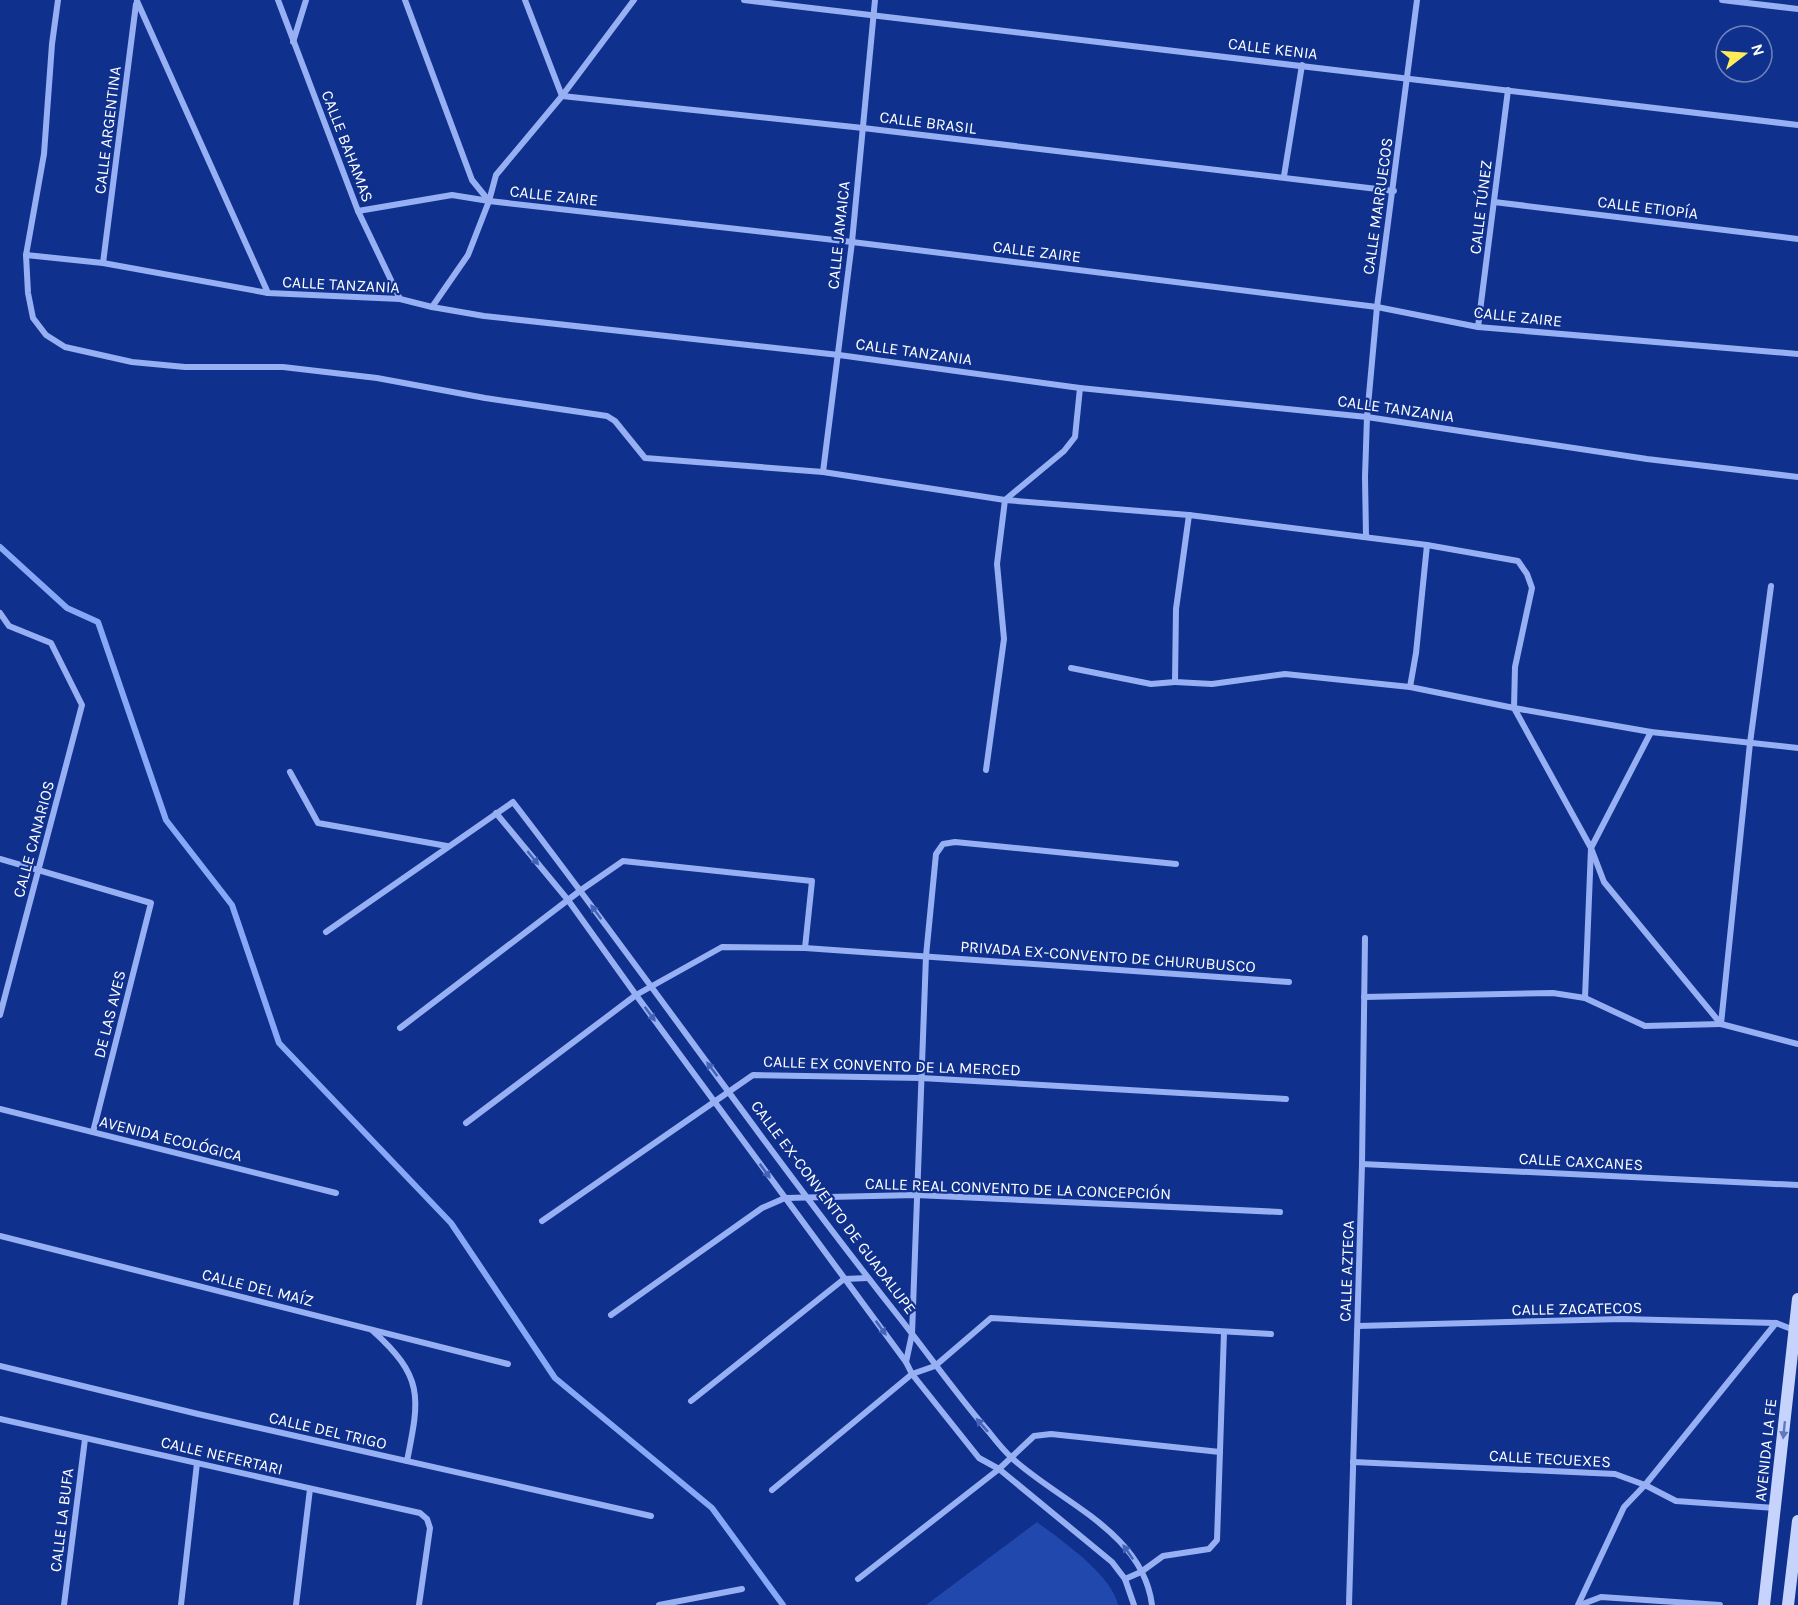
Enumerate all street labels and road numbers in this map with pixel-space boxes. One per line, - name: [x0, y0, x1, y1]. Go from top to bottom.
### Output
- street label: CALLE KENIA: [1227, 34, 1319, 63]
- street label: CALLE ARGENTINA: [90, 65, 125, 195]
- street label: CALLE BAHAMAS: [317, 88, 378, 205]
- street label: CALLE BRASIL: [878, 107, 978, 138]
- street label: CALLE MARRUECOS: [1358, 136, 1397, 276]
- street label: CALLE TÚNEZ: [1465, 159, 1496, 255]
- street label: CALLE JAMAICA: [823, 180, 854, 290]
- street label: CALLE ZAIRE: [509, 181, 599, 210]
- street label: CALLE ETIOPÍA: [1597, 192, 1699, 223]
- street label: CALLE ZAIRE: [992, 237, 1082, 266]
- street label: CALLE TANZANIA: [282, 272, 400, 297]
- street label: CALLE ZAIRE: [1473, 302, 1563, 331]
- street label: CALLE TANZANIA: [854, 334, 973, 369]
- street label: CALLE TANZANIA: [1336, 391, 1455, 426]
- street label: CALLE CANARIOS: [9, 779, 58, 900]
- street label: PRIVADA EX-CONVENTO DE CHURUBUSCO: [960, 937, 1256, 976]
- street label: DE LAS AVES: [89, 968, 130, 1060]
- street label: CALLE EX CONVENTO DE LA MERCED: [763, 1052, 1021, 1079]
- street label: CALLE EX-CONVENTO DE GUADALUPE: [747, 1097, 920, 1318]
- street label: AVENIDA ECOLÓGICA: [98, 1112, 244, 1165]
- street label: CALLE CAXCANES: [1518, 1149, 1644, 1174]
- street label: CALLE REAL CONVENTO DE LA CONCEPCIÓN: [865, 1174, 1171, 1203]
- street label: CALLE AZTECA: [1335, 1220, 1358, 1322]
- street label: CALLE DEL MAÍZ: [200, 1264, 316, 1311]
- street label: CALLE ZACATECOS: [1512, 1298, 1642, 1319]
- street label: AVENIDA LA FE: [1751, 1398, 1780, 1503]
- street label: CALLE DEL TRIGO: [267, 1408, 389, 1453]
- street label: CALLE NEFERTARI: [159, 1432, 285, 1479]
- street label: CALLE TECUEXES: [1489, 1446, 1611, 1471]
- street label: CALLE LA BUFA: [46, 1467, 77, 1573]

